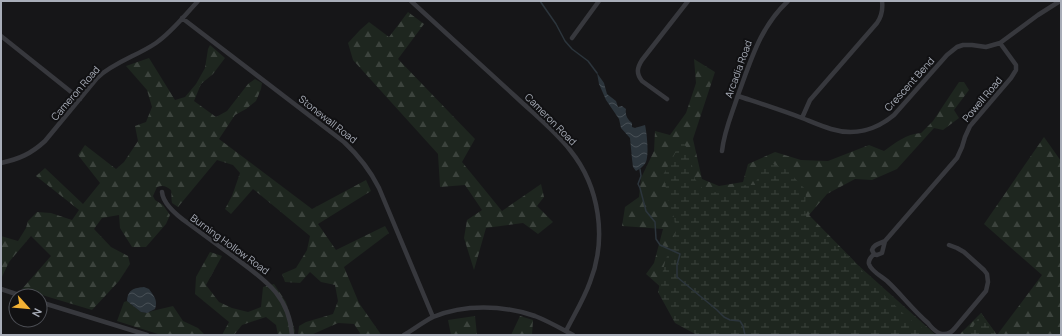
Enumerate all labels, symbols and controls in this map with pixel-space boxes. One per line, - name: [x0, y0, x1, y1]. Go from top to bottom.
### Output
- street label: Arcadia Road: [721, 38, 755, 100]
- street label: Crescent Bend: [881, 54, 937, 114]
- street label: Cameron Road: [47, 63, 103, 123]
- street label: Powell Road: [959, 73, 1005, 125]
- street label: Cameron Road: [522, 90, 580, 148]
- street label: Stonewall Road: [296, 92, 360, 146]
- street label: Burning Hollow Road: [188, 211, 272, 277]
- north arrow: [8, 288, 48, 328]
- text: N: [29, 306, 46, 320]

